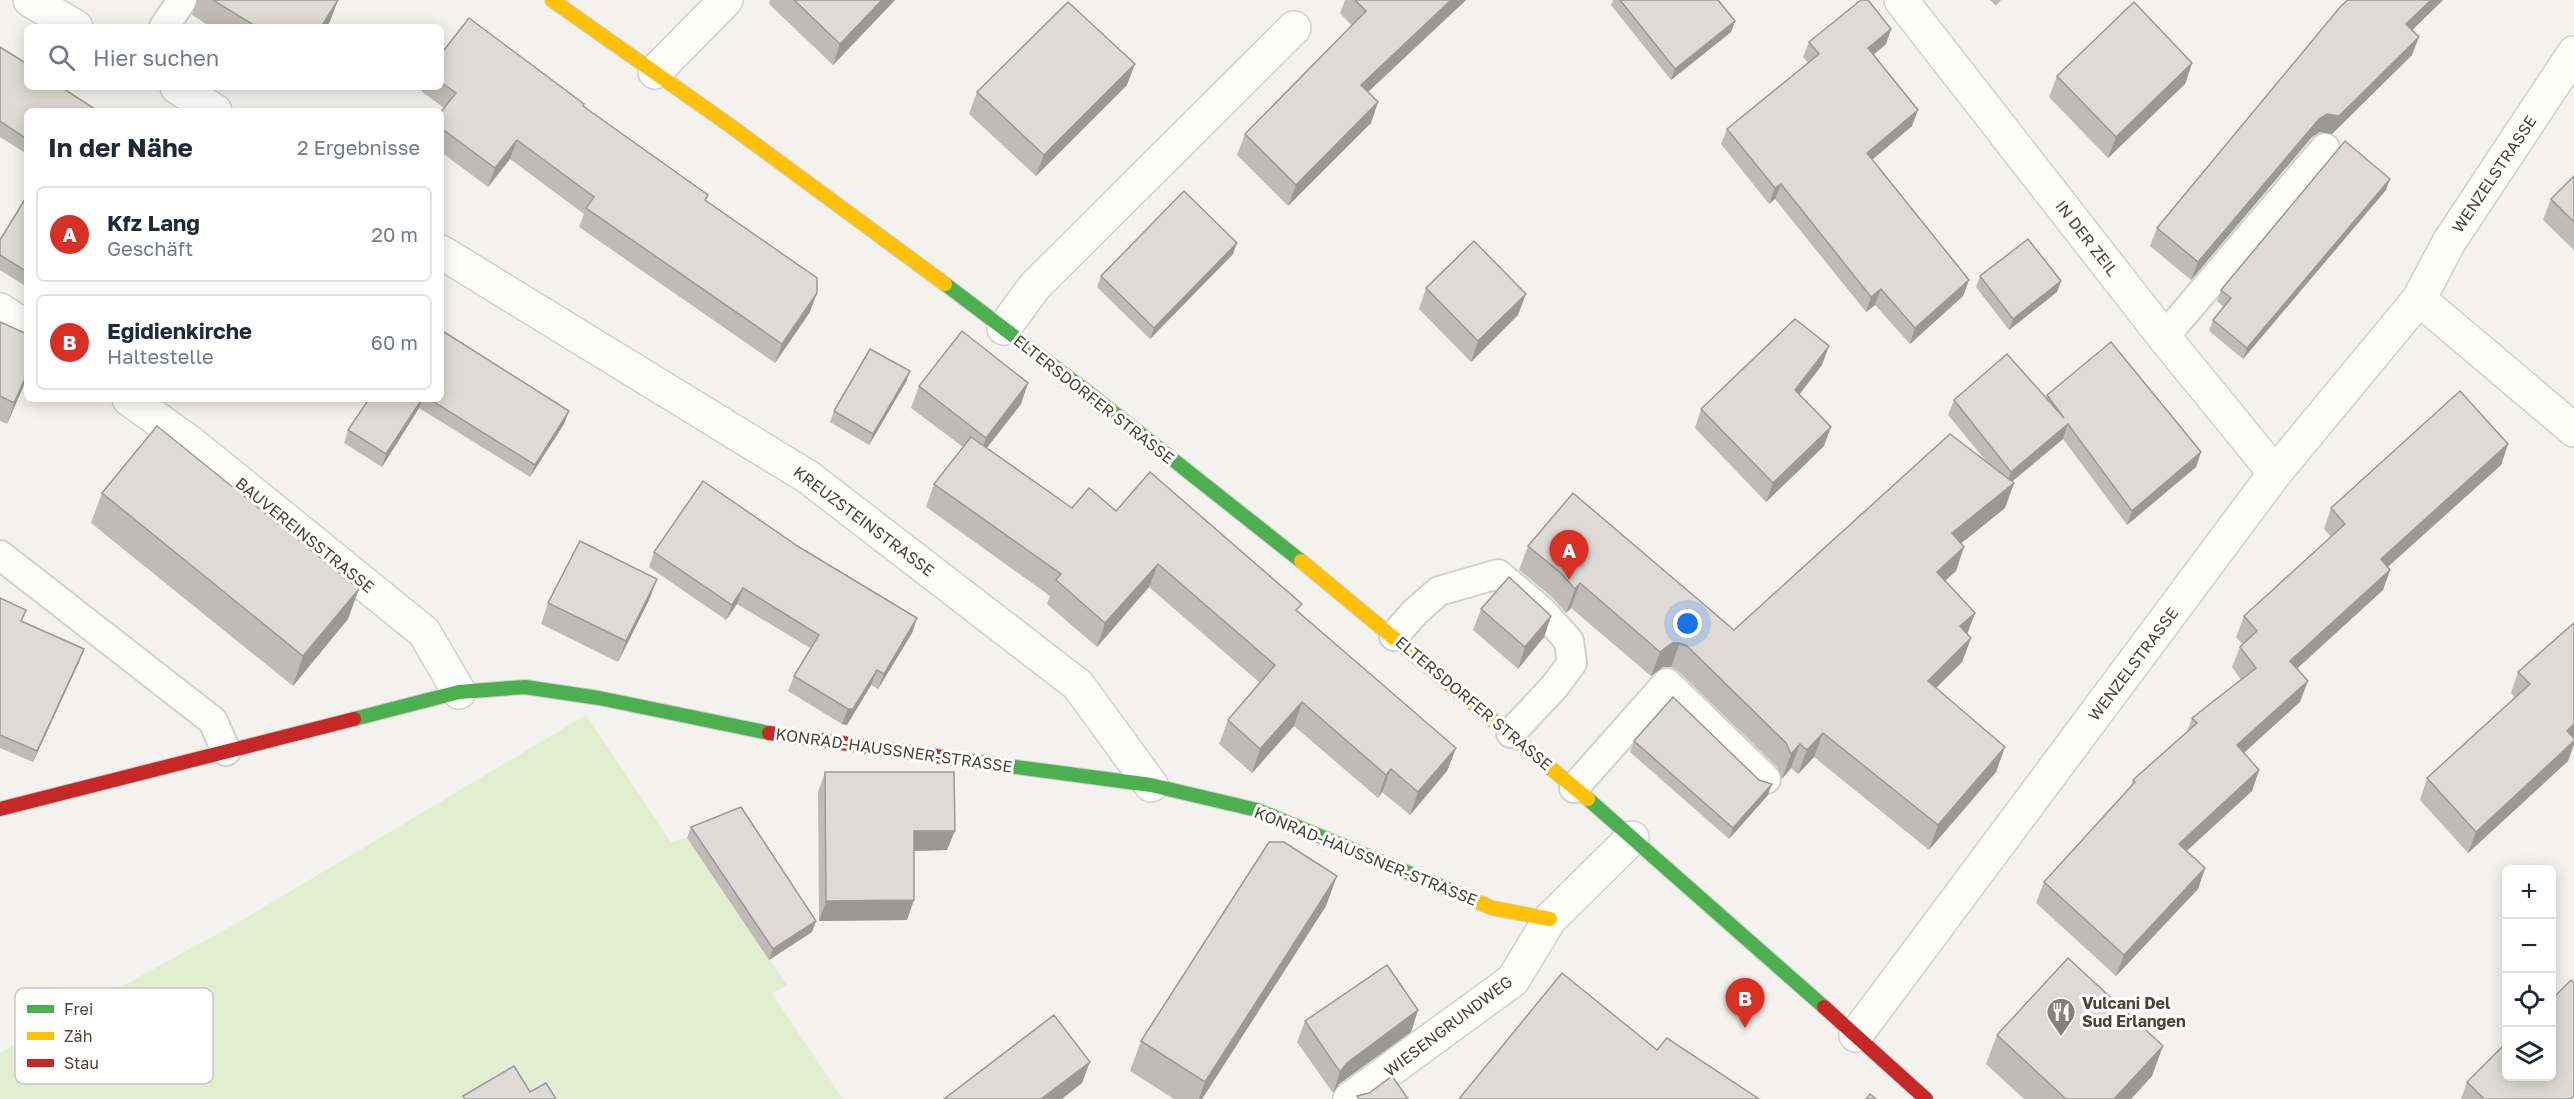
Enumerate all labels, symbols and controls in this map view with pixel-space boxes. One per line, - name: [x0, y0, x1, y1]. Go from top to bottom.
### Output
- search box: [24, 24, 444, 90]
- icon: search: [45, 41, 78, 74]
- text: Hier suchen: [93, 44, 219, 71]
- street label: WENZELSTRASSE: [2447, 112, 2541, 236]
- text: In der Nähe: [48, 132, 193, 163]
- text: 2 Ergebnisse: [297, 135, 420, 159]
- street label: IN DER ZEIL: [2051, 196, 2123, 280]
- text: Kfz Lang: [107, 209, 200, 236]
- text: A: [62, 222, 77, 246]
- text: 20 m: [371, 222, 418, 246]
- text: Geschäft: [107, 236, 193, 260]
- text: Egidienkirche: [107, 317, 252, 344]
- text: B: [62, 330, 77, 354]
- text: 60 m: [371, 330, 418, 354]
- street label: ELTERSDORFER STRASSE: [1010, 330, 1178, 468]
- text: Haltestelle: [107, 344, 214, 368]
- street label: KREUZSTEINSTRASSE: [790, 461, 938, 581]
- street label: BAUVEREINSSTRASSE: [232, 473, 378, 597]
- pin: A: [1550, 530, 1588, 580]
- street label: WENZELSTRASSE: [2084, 603, 2182, 725]
- your location: [1673, 609, 1702, 638]
- street label: ELTERSDORFER STRASSE: [1392, 632, 1556, 774]
- street label: KONRAD-HAUSSNER-STRASSE: [774, 723, 1014, 777]
- street label: KONRAD-HAUSSNER-STRASSE: [1252, 802, 1480, 910]
- map controls: [2502, 865, 2556, 1081]
- button: +: [2502, 865, 2556, 919]
- button: −: [2502, 919, 2556, 973]
- street label: WIESENGRUNDWEG: [1380, 971, 1516, 1081]
- button: locate: [2502, 973, 2556, 1027]
- pin: B: [1726, 978, 1764, 1028]
- legend: [15, 988, 213, 1084]
- place label: Vulcani Del Sud Erlangen: [2082, 993, 2186, 1031]
- restaurant icon: Vulcani Del Sud Erlangen: [2045, 996, 2077, 1038]
- text: Frei: [64, 999, 93, 1019]
- text: Zäh: [64, 1026, 92, 1046]
- button: layers: [2502, 1027, 2556, 1081]
- text: Stau: [64, 1053, 99, 1073]

